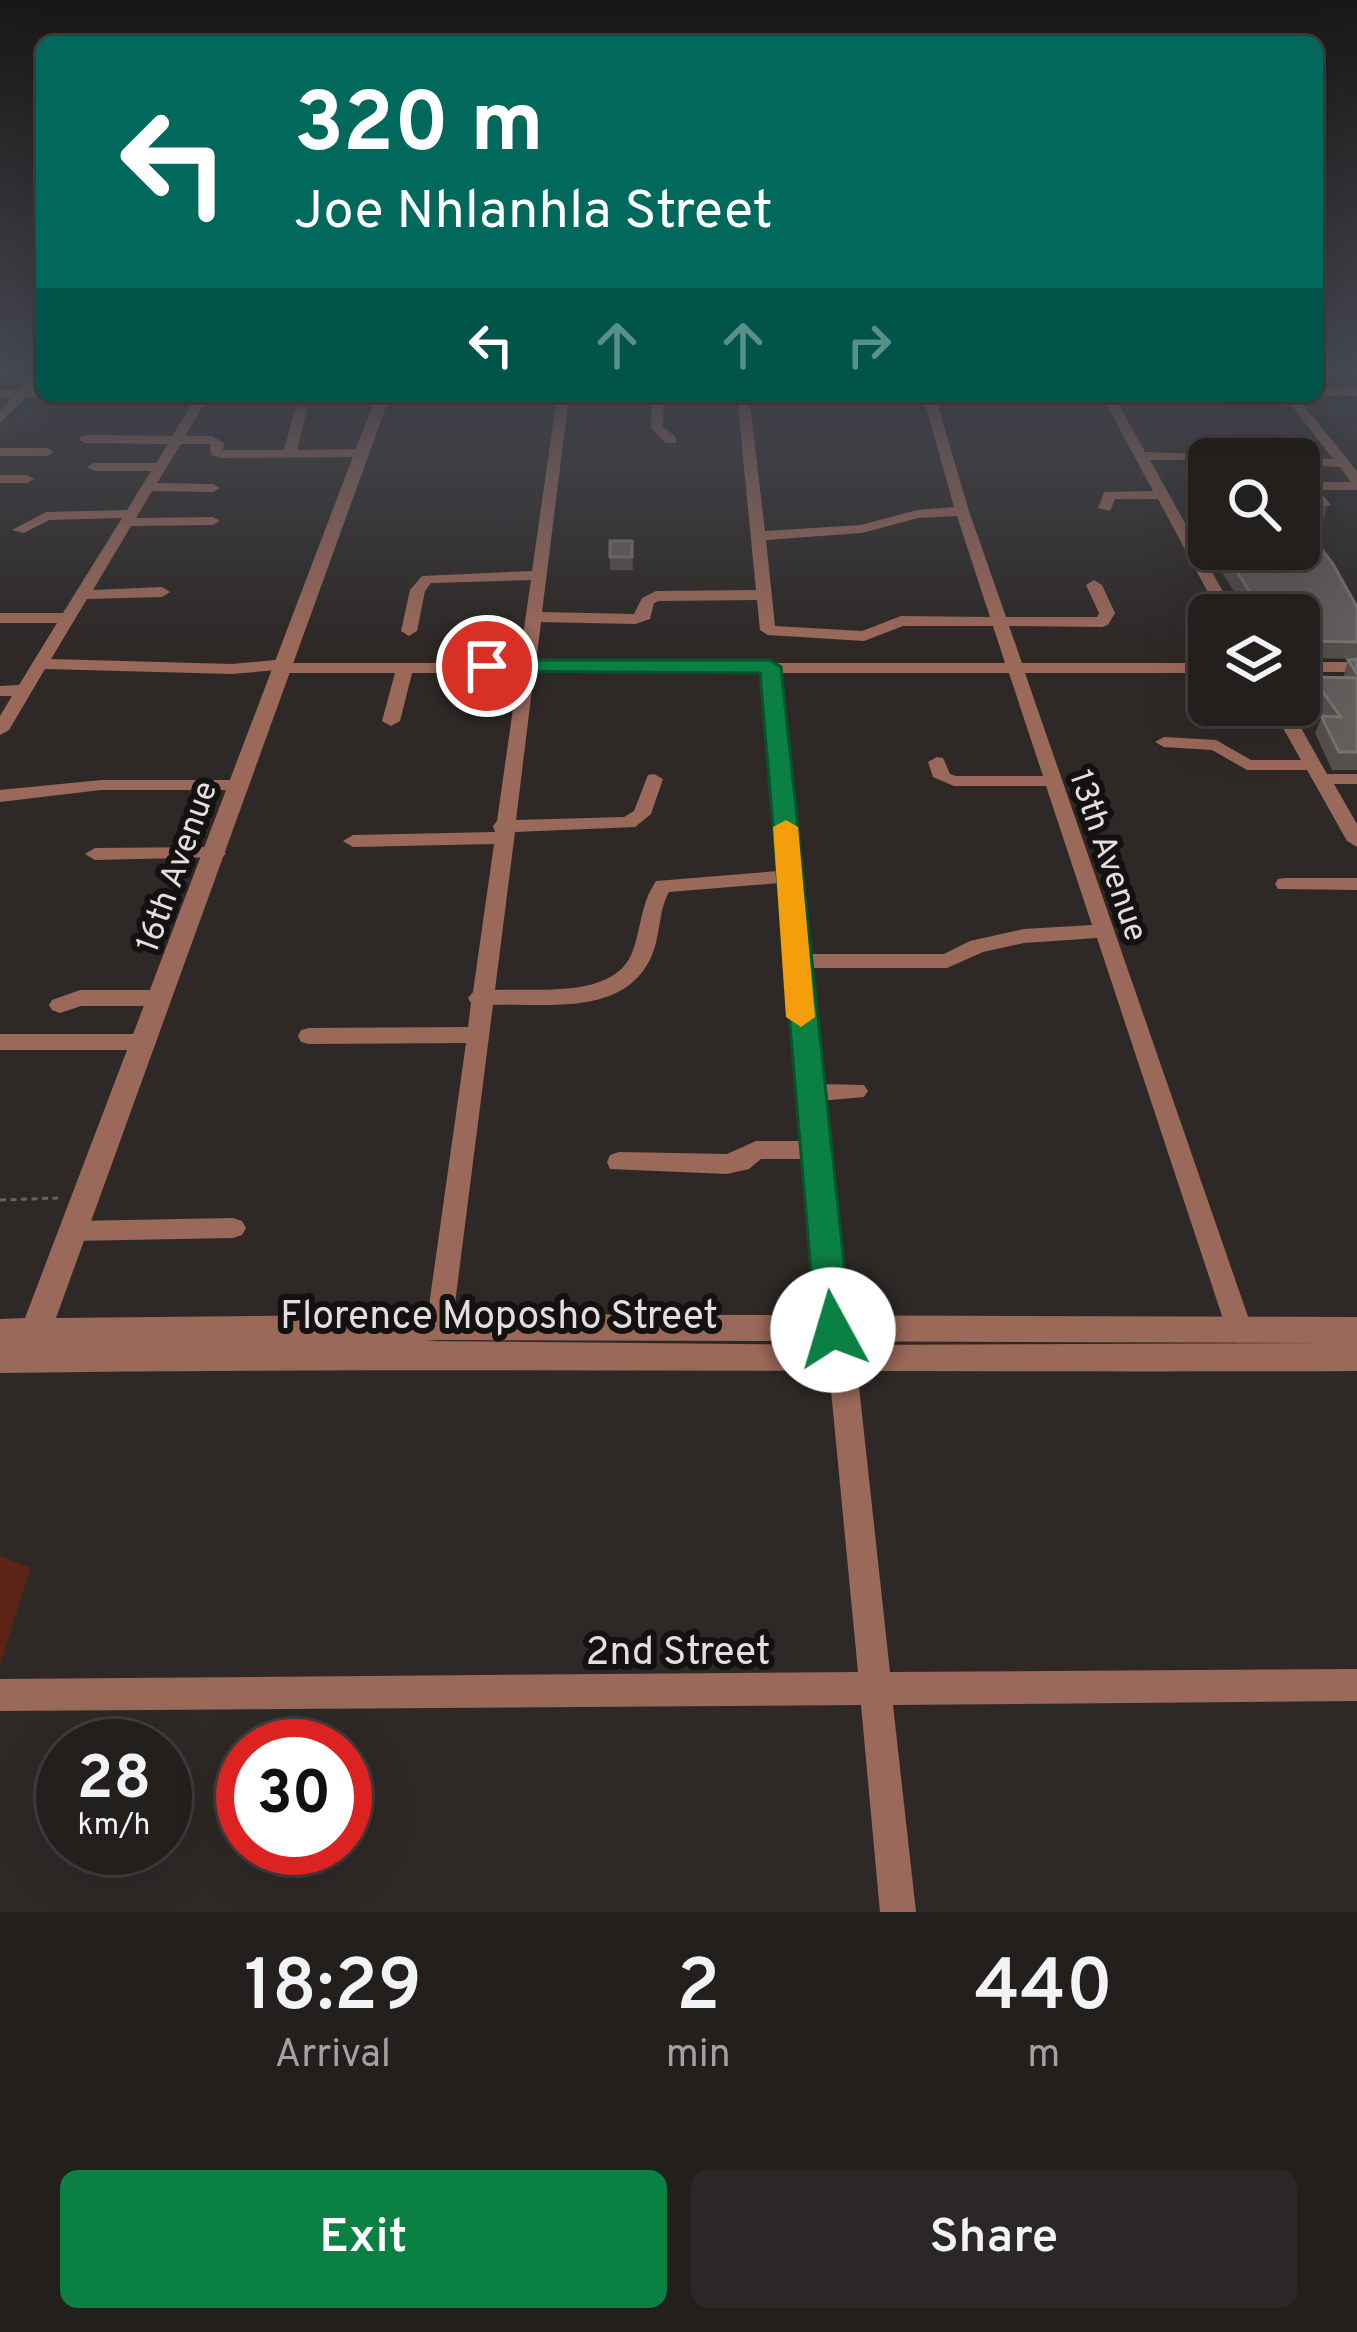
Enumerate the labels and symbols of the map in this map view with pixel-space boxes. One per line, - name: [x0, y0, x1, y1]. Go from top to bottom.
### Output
- pin: [436, 615, 538, 717]
- street label: 13th Avenue: [1057, 765, 1155, 948]
- street label: 16th Avenue: [128, 776, 229, 959]
- position arrow: [770, 1267, 896, 1393]
- street label: Florence Moposho Street: [280, 1294, 718, 1343]
- street label: 2nd Street: [586, 1630, 770, 1679]
- speed limit sign: 30: [216, 1719, 372, 1875]

